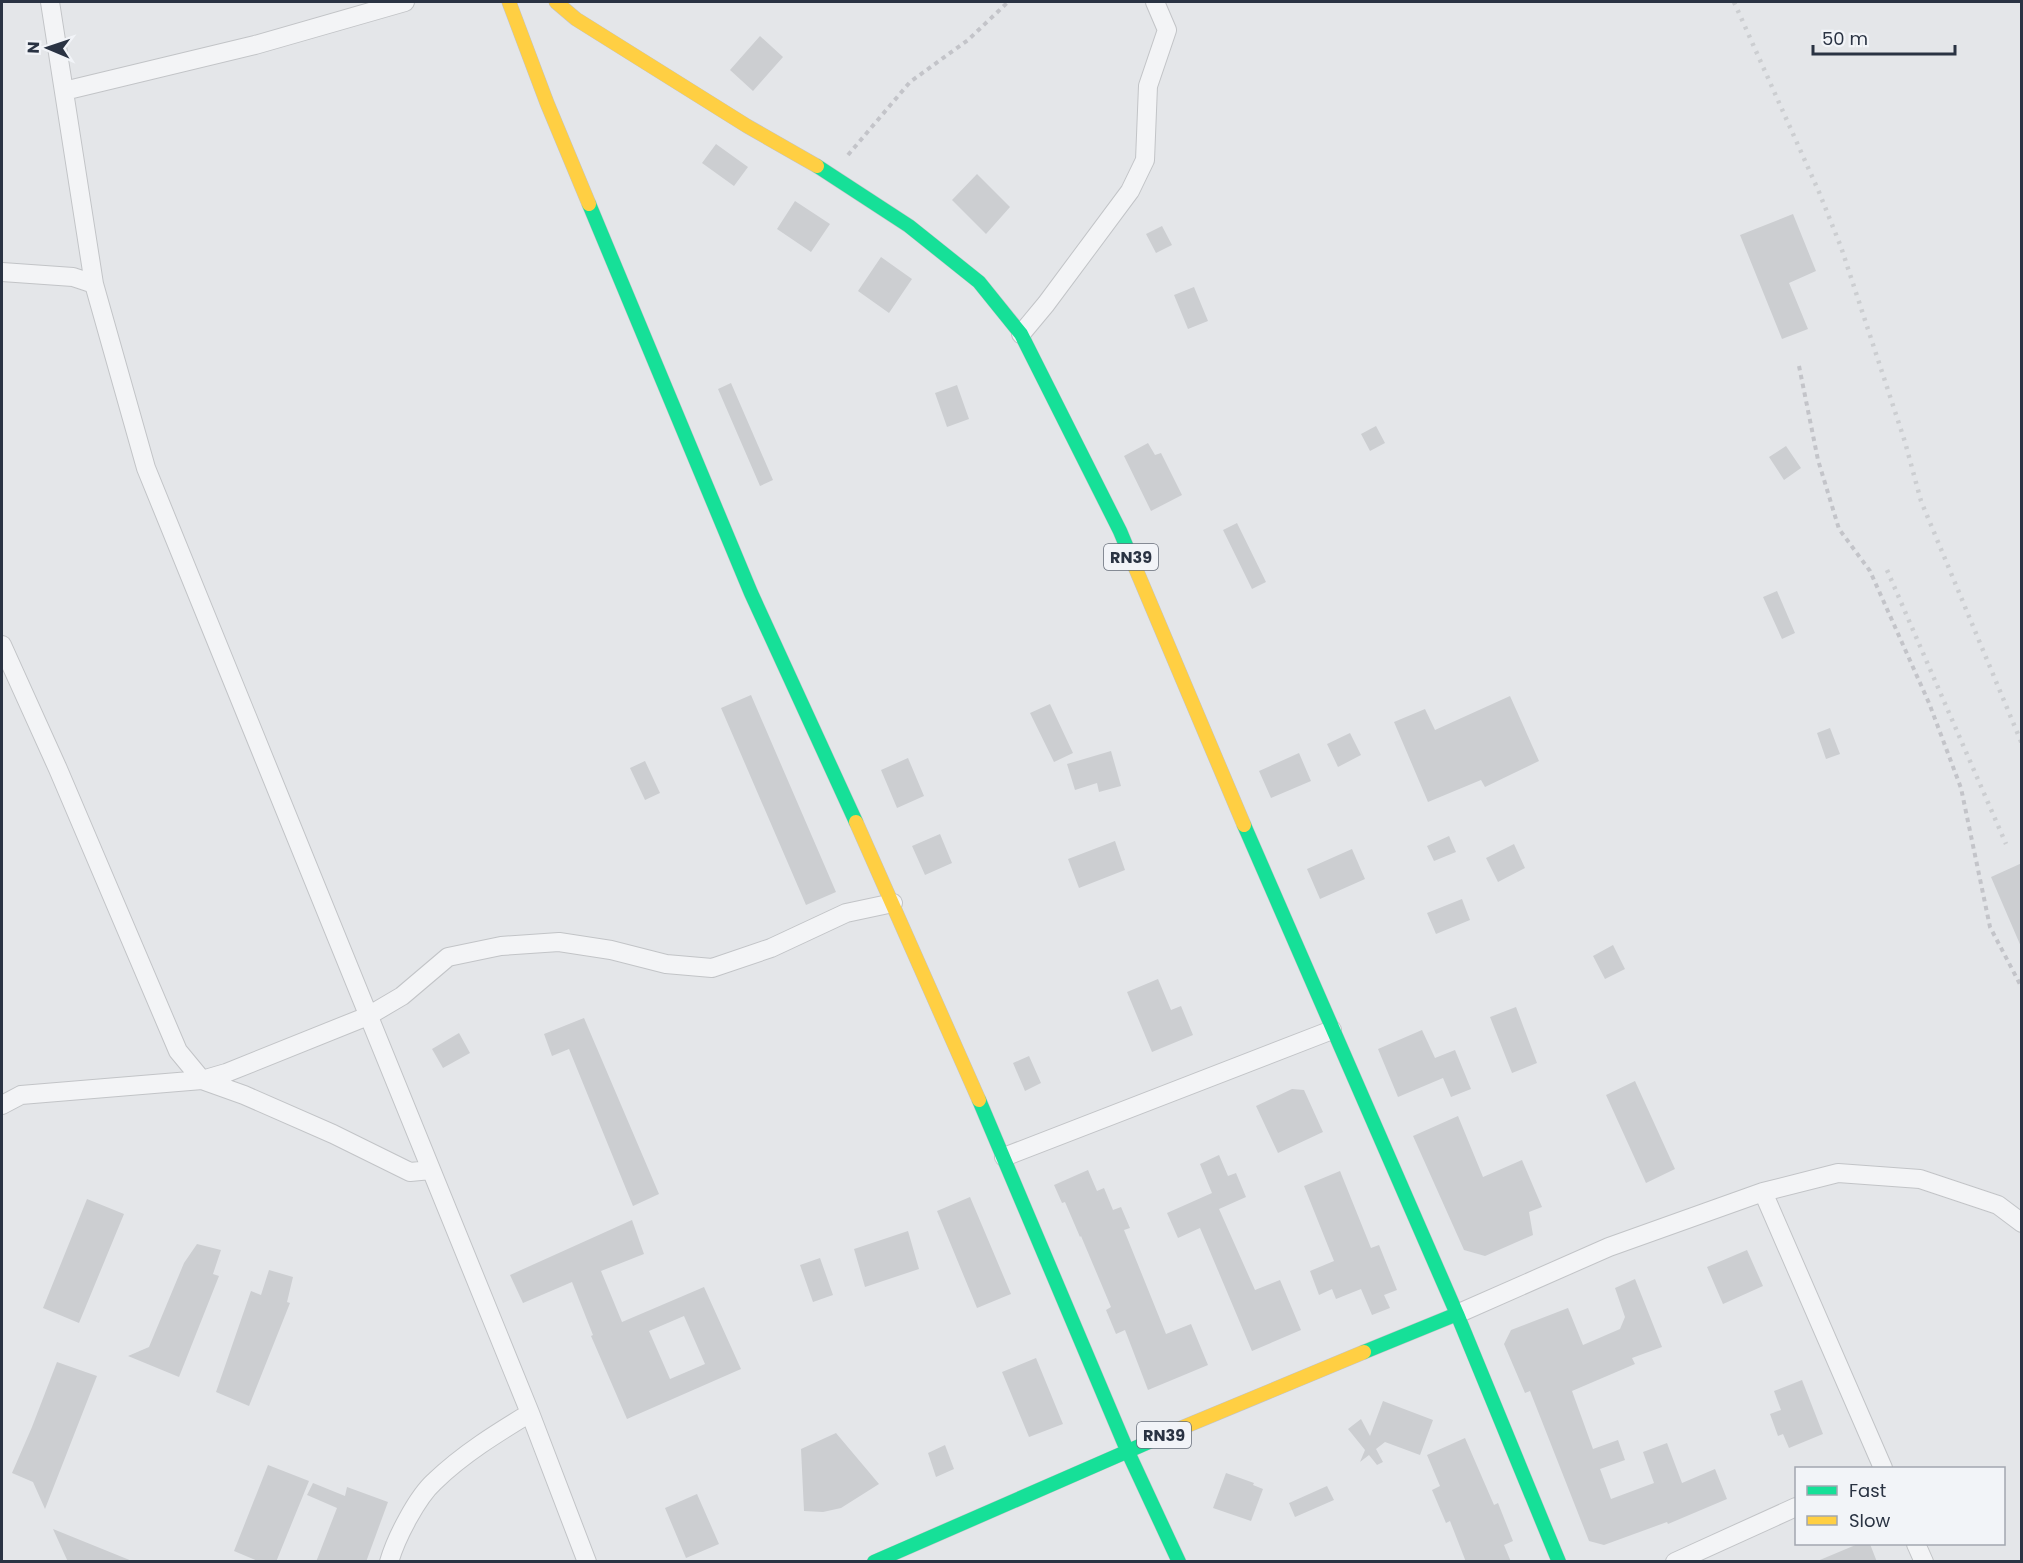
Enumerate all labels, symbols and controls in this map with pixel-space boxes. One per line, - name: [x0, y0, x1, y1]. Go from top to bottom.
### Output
- north arrow: [18, 18, 78, 78]
- scale bar: [1813, 18, 1956, 56]
- text: 50 m: [1822, 26, 1868, 51]
- text: N: [22, 41, 45, 54]
- road number: RN39: [1104, 544, 1158, 570]
- road number: RN39: [1137, 1422, 1191, 1448]
- legend: [1795, 1467, 2005, 1545]
- text: Fast: [1849, 1478, 1886, 1503]
- text: Slow: [1849, 1508, 1891, 1533]

